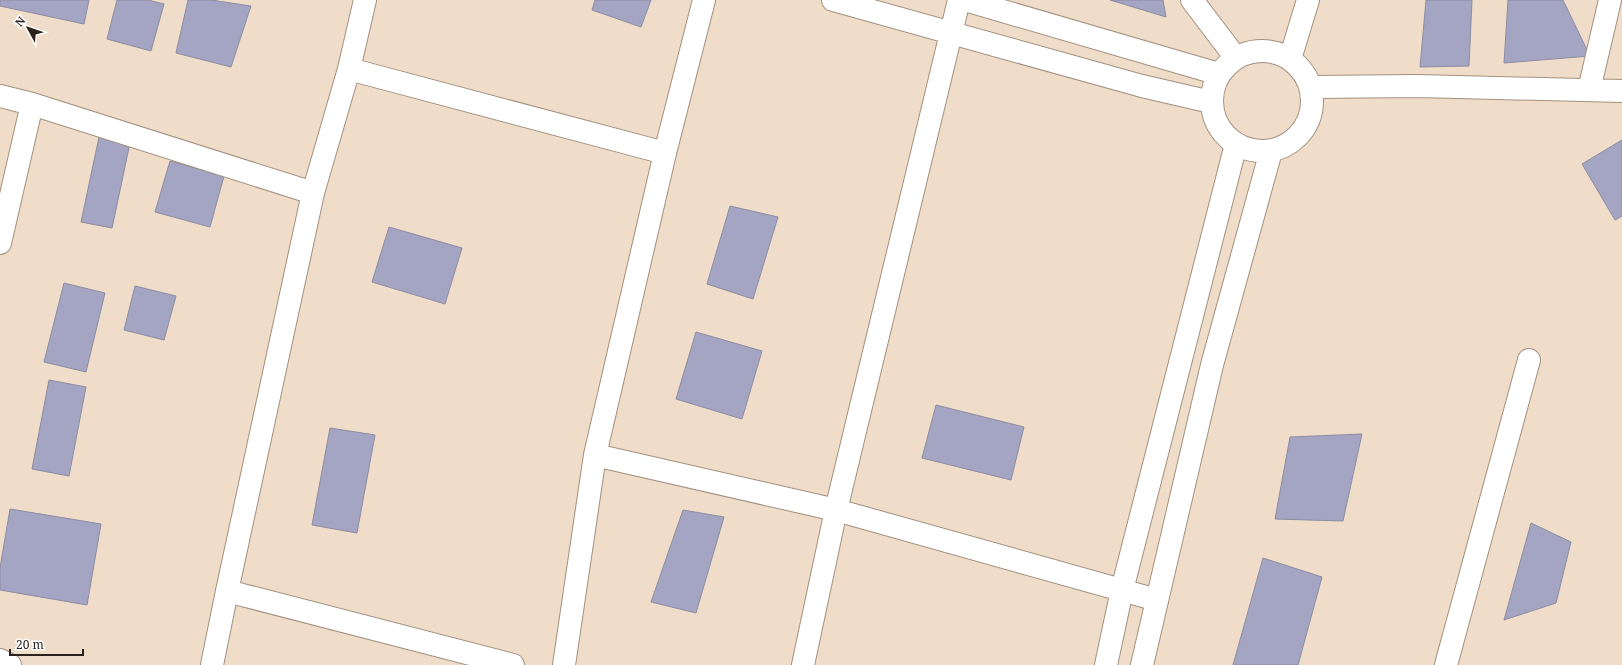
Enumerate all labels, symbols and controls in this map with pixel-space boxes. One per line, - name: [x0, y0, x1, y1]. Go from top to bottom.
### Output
- north arrow: [8, 8, 48, 48]
- text: N: [11, 13, 29, 29]
- scale bar: [10, 631, 83, 657]
- text: 20 m: [16, 636, 44, 653]

